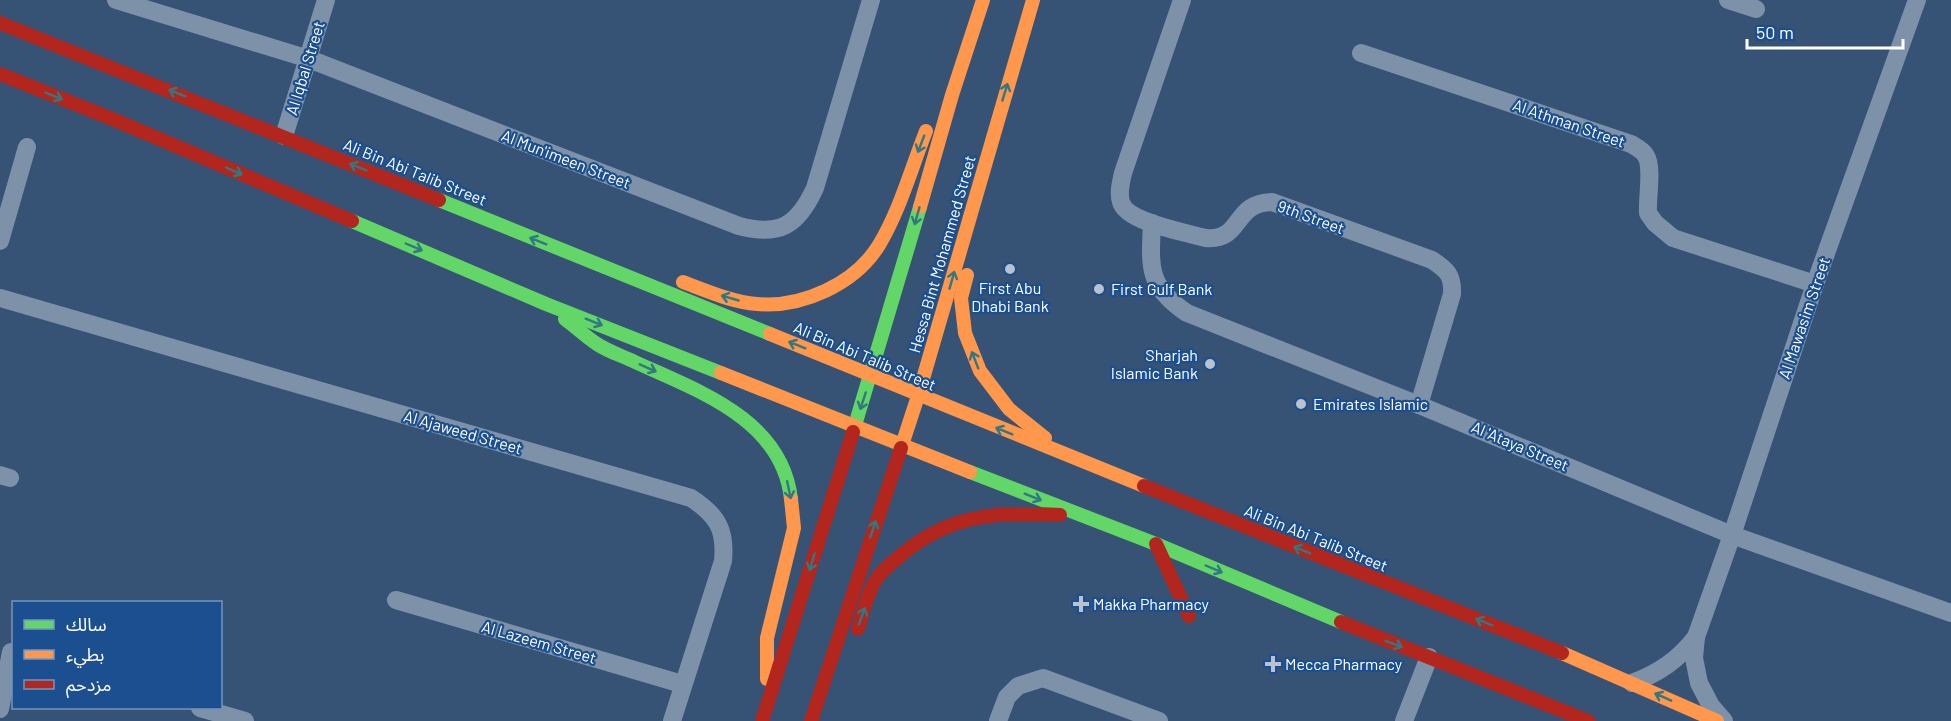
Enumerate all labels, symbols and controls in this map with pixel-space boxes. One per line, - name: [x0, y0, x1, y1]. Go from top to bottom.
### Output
- scale bar: [1747, 12, 1903, 50]
- street label: Al Iqbal Street: [281, 19, 328, 117]
- text: 50 m: [1756, 21, 1794, 43]
- one-way arrow: [1000, 83, 1011, 102]
- one-way arrow: [168, 87, 187, 98]
- one-way arrow: [45, 91, 63, 102]
- street label: Al Athman Street: [1511, 94, 1628, 151]
- street label: Al Mun'imeen Street: [499, 125, 633, 192]
- street label: Ali Bin Abi Talib Street: [341, 134, 490, 209]
- one-way arrow: [915, 134, 926, 153]
- street label: Hessa Bint Mohammed Street: [904, 153, 979, 355]
- one-way arrow: [349, 161, 368, 172]
- one-way arrow: [225, 166, 243, 177]
- street label: 9th Street: [1275, 196, 1347, 237]
- one-way arrow: [911, 207, 922, 226]
- one-way arrow: [529, 235, 548, 246]
- one-way arrow: [404, 242, 422, 253]
- street label: Al Mawasim Street: [1774, 254, 1833, 381]
- marker: First Abu Dhabi Bank: [1003, 262, 1017, 276]
- one-way arrow: [947, 270, 958, 289]
- place label: First Abu Dhabi Bank: [971, 278, 1049, 315]
- place label: First Gulf Bank: [1111, 279, 1212, 298]
- marker: First Gulf Bank: [1092, 282, 1106, 296]
- one-way arrow: [721, 292, 740, 303]
- one-way arrow: [584, 317, 602, 328]
- street label: Ali Bin Abi Talib Street: [791, 317, 939, 394]
- one-way arrow: [788, 339, 807, 350]
- place label: Sharjah Islamic Bank: [1111, 345, 1198, 382]
- one-way arrow: [969, 351, 980, 370]
- marker: Sharjah Islamic Bank: [1203, 357, 1217, 371]
- one-way arrow: [639, 363, 657, 374]
- one-way arrow: [856, 391, 867, 410]
- place label: Emirates Islamic: [1313, 394, 1428, 413]
- marker: Emirates Islamic: [1294, 397, 1308, 411]
- street label: Al Ajaweed Street: [402, 406, 525, 457]
- street label: Al 'Ataya Street: [1469, 417, 1572, 474]
- one-way arrow: [996, 425, 1014, 436]
- one-way arrow: [784, 479, 795, 499]
- one-way arrow: [1023, 492, 1042, 503]
- street label: Ali Bin Abi Talib Street: [1242, 500, 1391, 575]
- one-way arrow: [868, 520, 879, 539]
- one-way arrow: [1294, 544, 1312, 555]
- one-way arrow: [806, 552, 817, 571]
- one-way arrow: [1205, 564, 1223, 575]
- place label: Makka Pharmacy: [1093, 594, 1210, 613]
- marker: Makka Pharmacy: [1074, 597, 1088, 611]
- legend: [12, 601, 222, 709]
- one-way arrow: [858, 608, 869, 626]
- text: سالك: [66, 613, 107, 635]
- street label: Al Lazeem Street: [480, 616, 599, 667]
- one-way arrow: [1475, 616, 1493, 627]
- one-way arrow: [1385, 639, 1403, 650]
- text: بطيء: [66, 643, 104, 668]
- place label: Mecca Pharmacy: [1285, 654, 1403, 673]
- marker: Mecca Pharmacy: [1266, 657, 1280, 671]
- text: مزدحم: [66, 673, 111, 698]
- one-way arrow: [1655, 691, 1673, 702]

